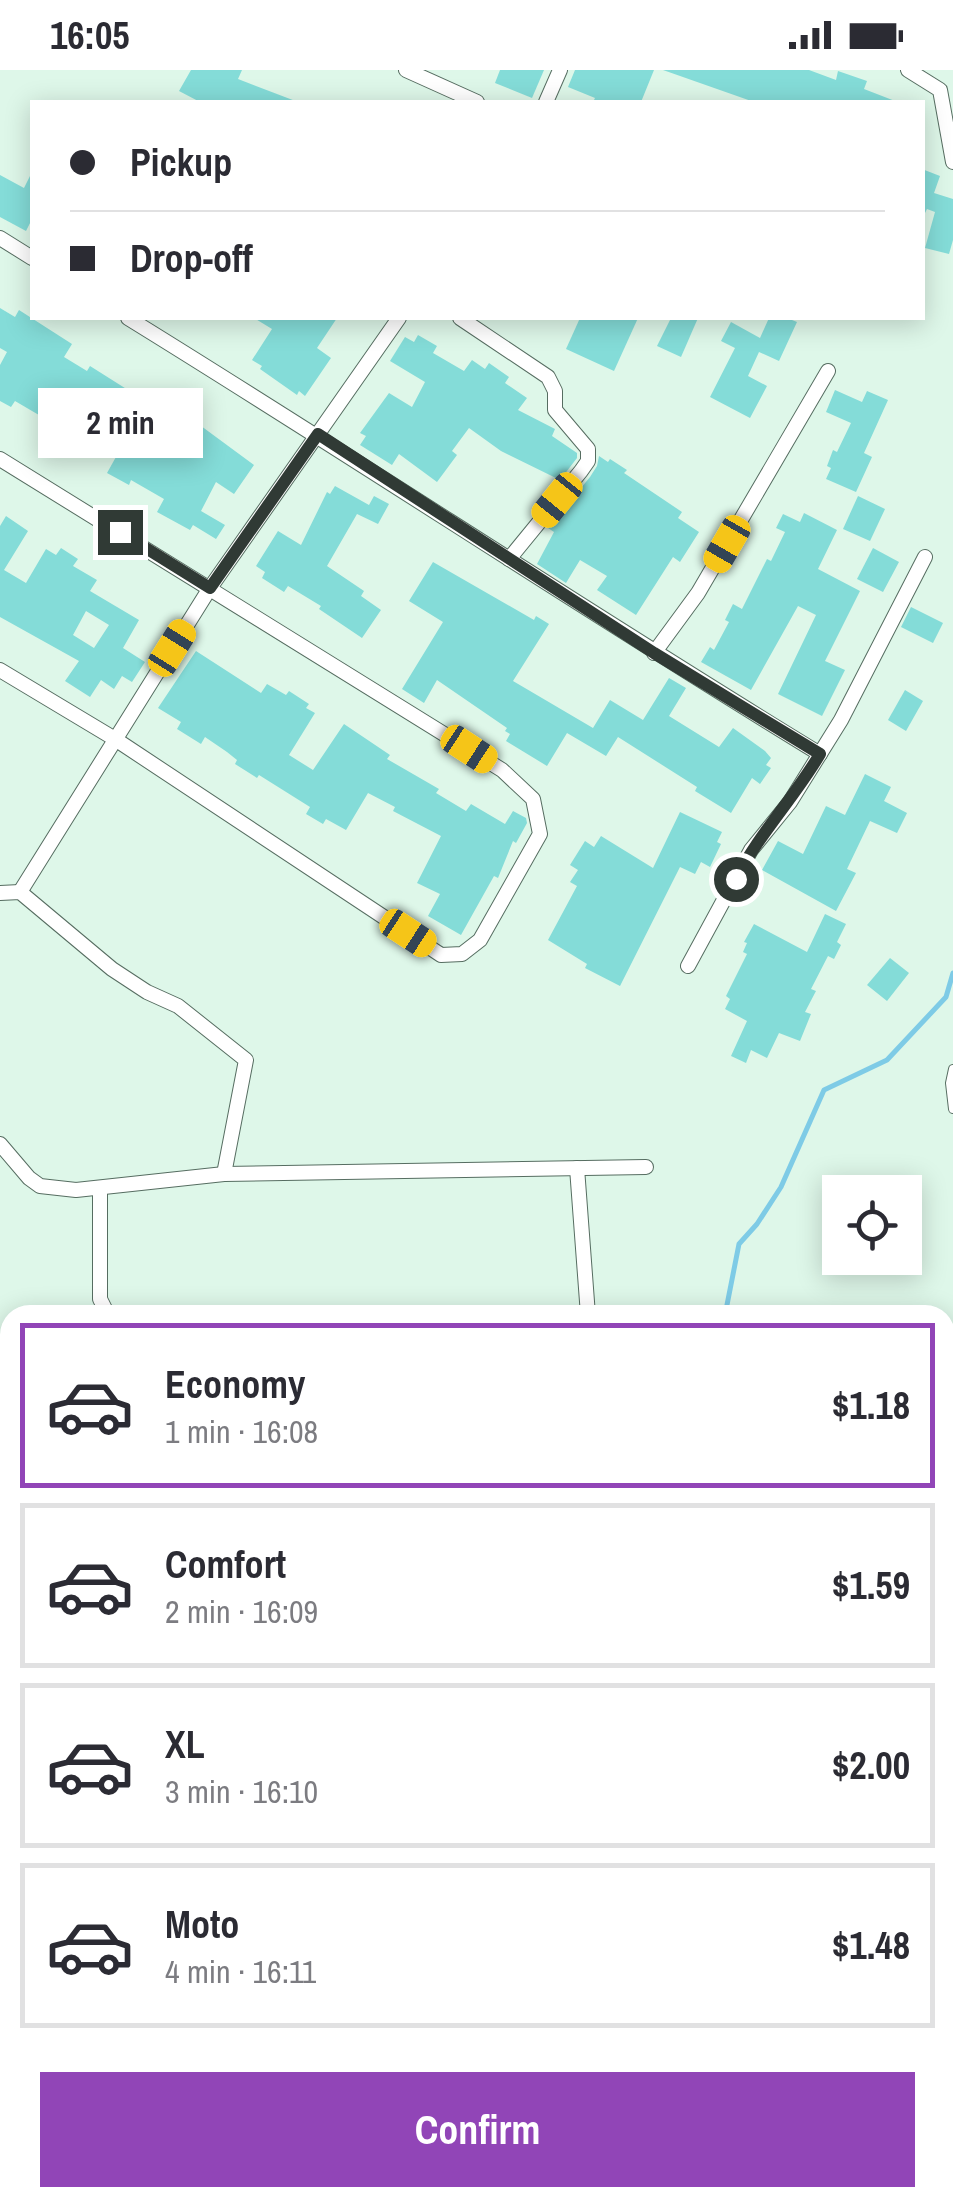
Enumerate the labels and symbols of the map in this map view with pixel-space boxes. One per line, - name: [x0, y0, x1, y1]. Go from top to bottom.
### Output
- callout: 2 min: [38, 387, 202, 457]
- car: [526, 467, 588, 533]
- route end: [98, 510, 143, 555]
- car: [699, 511, 755, 577]
- car: [143, 615, 201, 681]
- car: [436, 720, 502, 778]
- route start: [714, 857, 759, 902]
- car: [375, 904, 441, 962]

